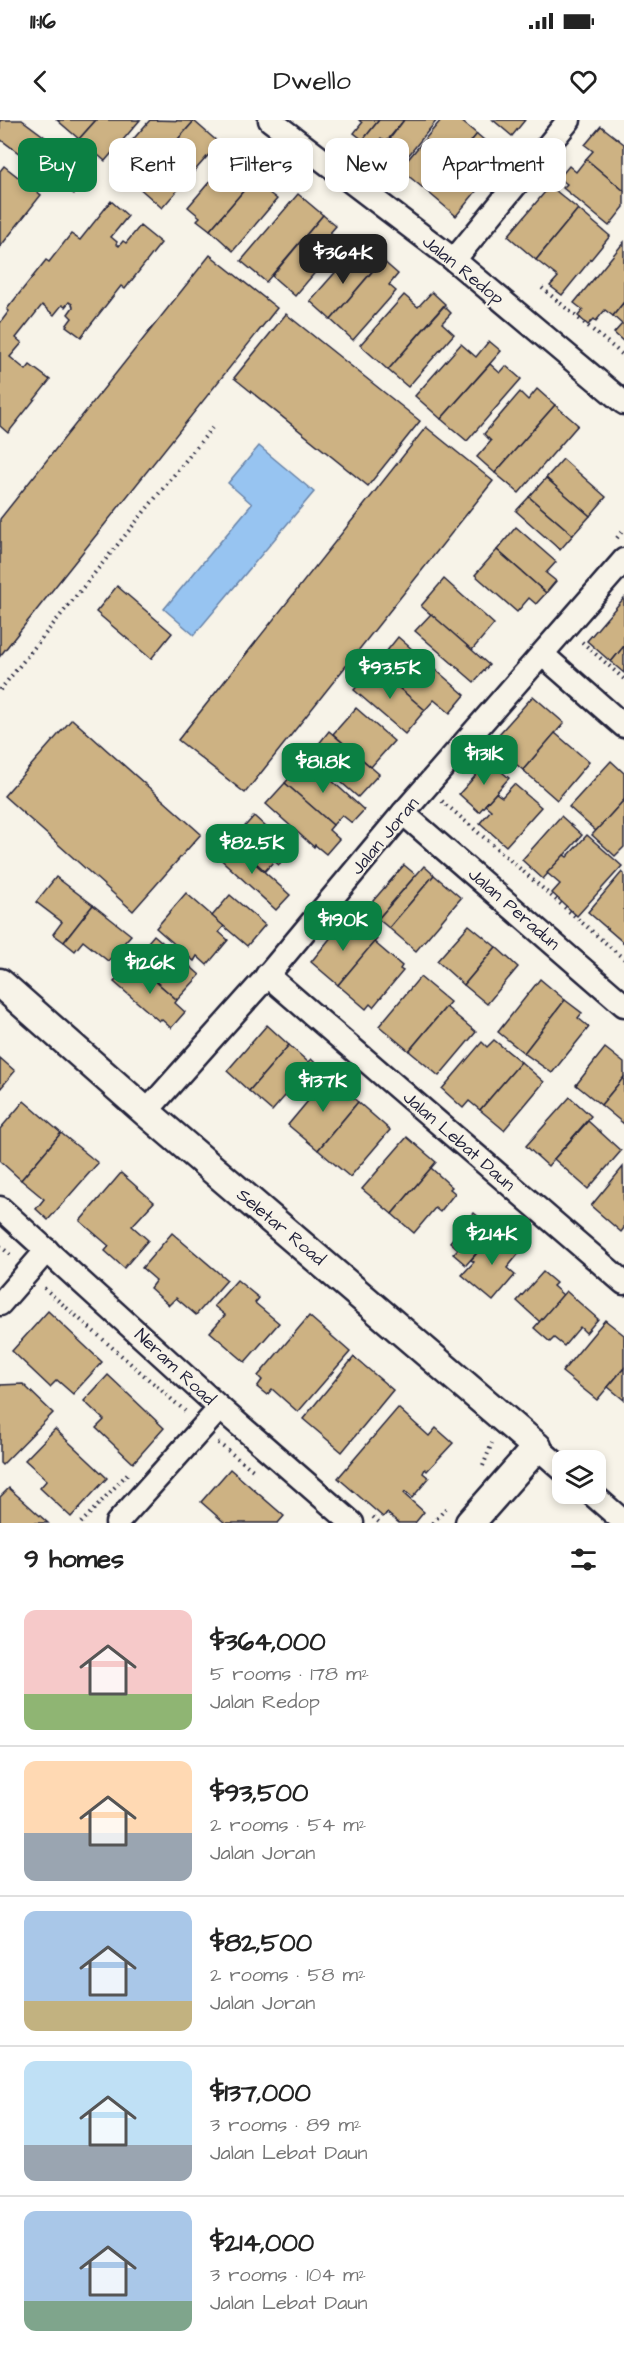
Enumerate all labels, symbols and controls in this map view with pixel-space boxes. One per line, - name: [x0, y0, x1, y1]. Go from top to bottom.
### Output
- text: 11:16: [30, 6, 56, 37]
- text: Dwello: [273, 62, 351, 100]
- icon: back: [24, 65, 57, 98]
- icon: heart: [567, 65, 600, 98]
- chip: Buy: [18, 138, 97, 192]
- chip: Rent: [109, 138, 196, 192]
- chip: Filters: [208, 138, 313, 192]
- chip: New: [325, 138, 409, 192]
- chip: Apartment: [421, 138, 566, 192]
- street label: Jalan Redop: [417, 229, 509, 311]
- pin: $364K: [301, 234, 385, 285]
- text: $364K: [313, 239, 373, 267]
- pin: $93.5K: [341, 649, 439, 700]
- text: $93.5K: [359, 654, 421, 682]
- pin: $131K: [442, 735, 526, 786]
- text: $131K: [465, 740, 503, 768]
- pin: $81.8K: [274, 743, 372, 794]
- text: $81.8K: [296, 748, 350, 776]
- street label: Jalan Joran: [345, 792, 425, 880]
- pin: $82.5K: [203, 824, 301, 875]
- text: $82.5K: [220, 829, 284, 857]
- street label: Jalan Peradun: [463, 862, 565, 956]
- pin: $190K: [301, 901, 385, 952]
- text: $190K: [318, 906, 368, 934]
- pin: $126K: [108, 944, 192, 995]
- text: $126K: [125, 949, 175, 977]
- pin: $137K: [281, 1062, 365, 1113]
- text: $137K: [299, 1067, 347, 1095]
- street label: Jalan Lebat Daun: [397, 1085, 521, 1197]
- street label: Seletar Road: [231, 1182, 331, 1272]
- pin: $214K: [450, 1215, 534, 1266]
- text: $214K: [467, 1220, 517, 1248]
- street label: Neram Road: [129, 1323, 221, 1411]
- map controls: [552, 1450, 606, 1504]
- button: layers: [552, 1450, 606, 1504]
- text: 9 homes: [24, 1541, 124, 1577]
- icon: filters: [567, 1543, 600, 1576]
- text: $364,000: [210, 1624, 326, 1660]
- icon: home: [72, 1634, 144, 1706]
- text: 5 rooms · 178 m²: [210, 1660, 369, 1688]
- text: Jalan Redop: [210, 1688, 320, 1716]
- text: $93,500: [210, 1775, 308, 1811]
- icon: home: [72, 1785, 144, 1857]
- text: 2 rooms · 54 m²: [210, 1811, 366, 1839]
- text: Jalan Joran: [210, 1839, 315, 1867]
- text: $82,500: [210, 1925, 312, 1961]
- icon: home: [72, 1935, 144, 2007]
- text: 2 rooms · 58 m²: [210, 1961, 366, 1989]
- text: Jalan Joran: [210, 1989, 315, 2017]
- text: $137,000: [210, 2075, 311, 2111]
- icon: home: [72, 2085, 144, 2157]
- text: 3 rooms · 89 m²: [210, 2111, 362, 2139]
- text: Jalan Lebat Daun: [210, 2139, 368, 2167]
- text: $214,000: [210, 2225, 314, 2261]
- icon: home: [72, 2235, 144, 2307]
- text: 3 rooms · 104 m²: [210, 2261, 366, 2289]
- text: Jalan Lebat Daun: [210, 2289, 368, 2317]

